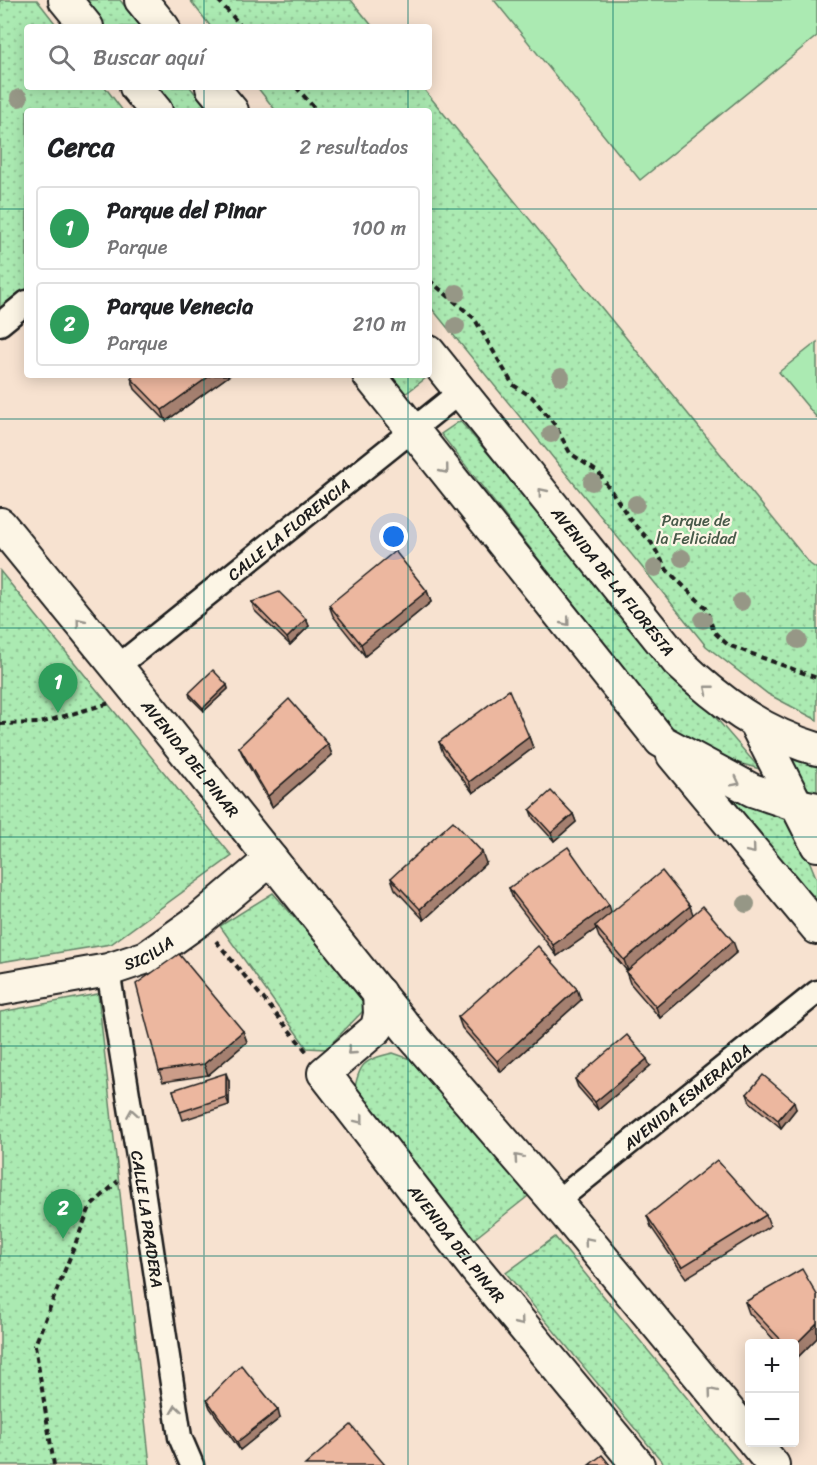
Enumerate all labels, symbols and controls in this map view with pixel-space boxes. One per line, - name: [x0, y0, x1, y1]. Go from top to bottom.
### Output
- search box: [24, 24, 432, 90]
- text: Buscar aquí: [93, 38, 205, 77]
- icon: search: [45, 41, 78, 74]
- text: Cerca: [48, 124, 114, 170]
- text: 2 resultados: [299, 130, 408, 165]
- text: Parque del Pinar: [107, 191, 266, 230]
- text: 1: [65, 211, 74, 246]
- text: 100 m: [352, 211, 406, 246]
- text: Parque: [107, 230, 167, 265]
- text: Parque Venecia: [107, 287, 253, 326]
- text: 2: [64, 307, 75, 342]
- text: 210 m: [353, 307, 406, 342]
- text: Parque: [107, 326, 167, 361]
- one-way arrow: [437, 463, 448, 474]
- street label: CALLE LA FLORENCIA: [221, 471, 357, 589]
- one-way arrow: [538, 488, 549, 499]
- street label: AVENIDA DE LA FLORESTA: [543, 500, 682, 663]
- park label: Parque de la Felicidad: [656, 506, 738, 553]
- your location: [379, 522, 408, 551]
- one-way arrow: [559, 615, 570, 626]
- one-way arrow: [76, 618, 87, 629]
- pin: 1: [38, 664, 78, 713]
- one-way arrow: [704, 686, 715, 697]
- street label: AVENIDA DEL PINAR: [133, 692, 247, 824]
- one-way arrow: [730, 774, 741, 786]
- one-way arrow: [745, 843, 756, 854]
- street label: SICILIA: [120, 928, 180, 979]
- street label: AVENIDA ESMERALDA: [616, 1036, 758, 1159]
- one-way arrow: [347, 1044, 358, 1055]
- one-way arrow: [126, 1108, 138, 1117]
- one-way arrow: [353, 1113, 364, 1124]
- street label: CALLE LA PRADERA: [122, 1148, 171, 1290]
- one-way arrow: [514, 1154, 525, 1165]
- street label: AVENIDA DEL PINAR: [400, 1177, 513, 1310]
- pin: 2: [44, 1190, 82, 1239]
- one-way arrow: [584, 1237, 595, 1248]
- one-way arrow: [513, 1315, 524, 1326]
- map controls: [745, 1339, 799, 1447]
- button: +: [745, 1339, 799, 1393]
- one-way arrow: [709, 1388, 720, 1399]
- button: −: [745, 1393, 799, 1447]
- one-way arrow: [170, 1405, 182, 1414]

